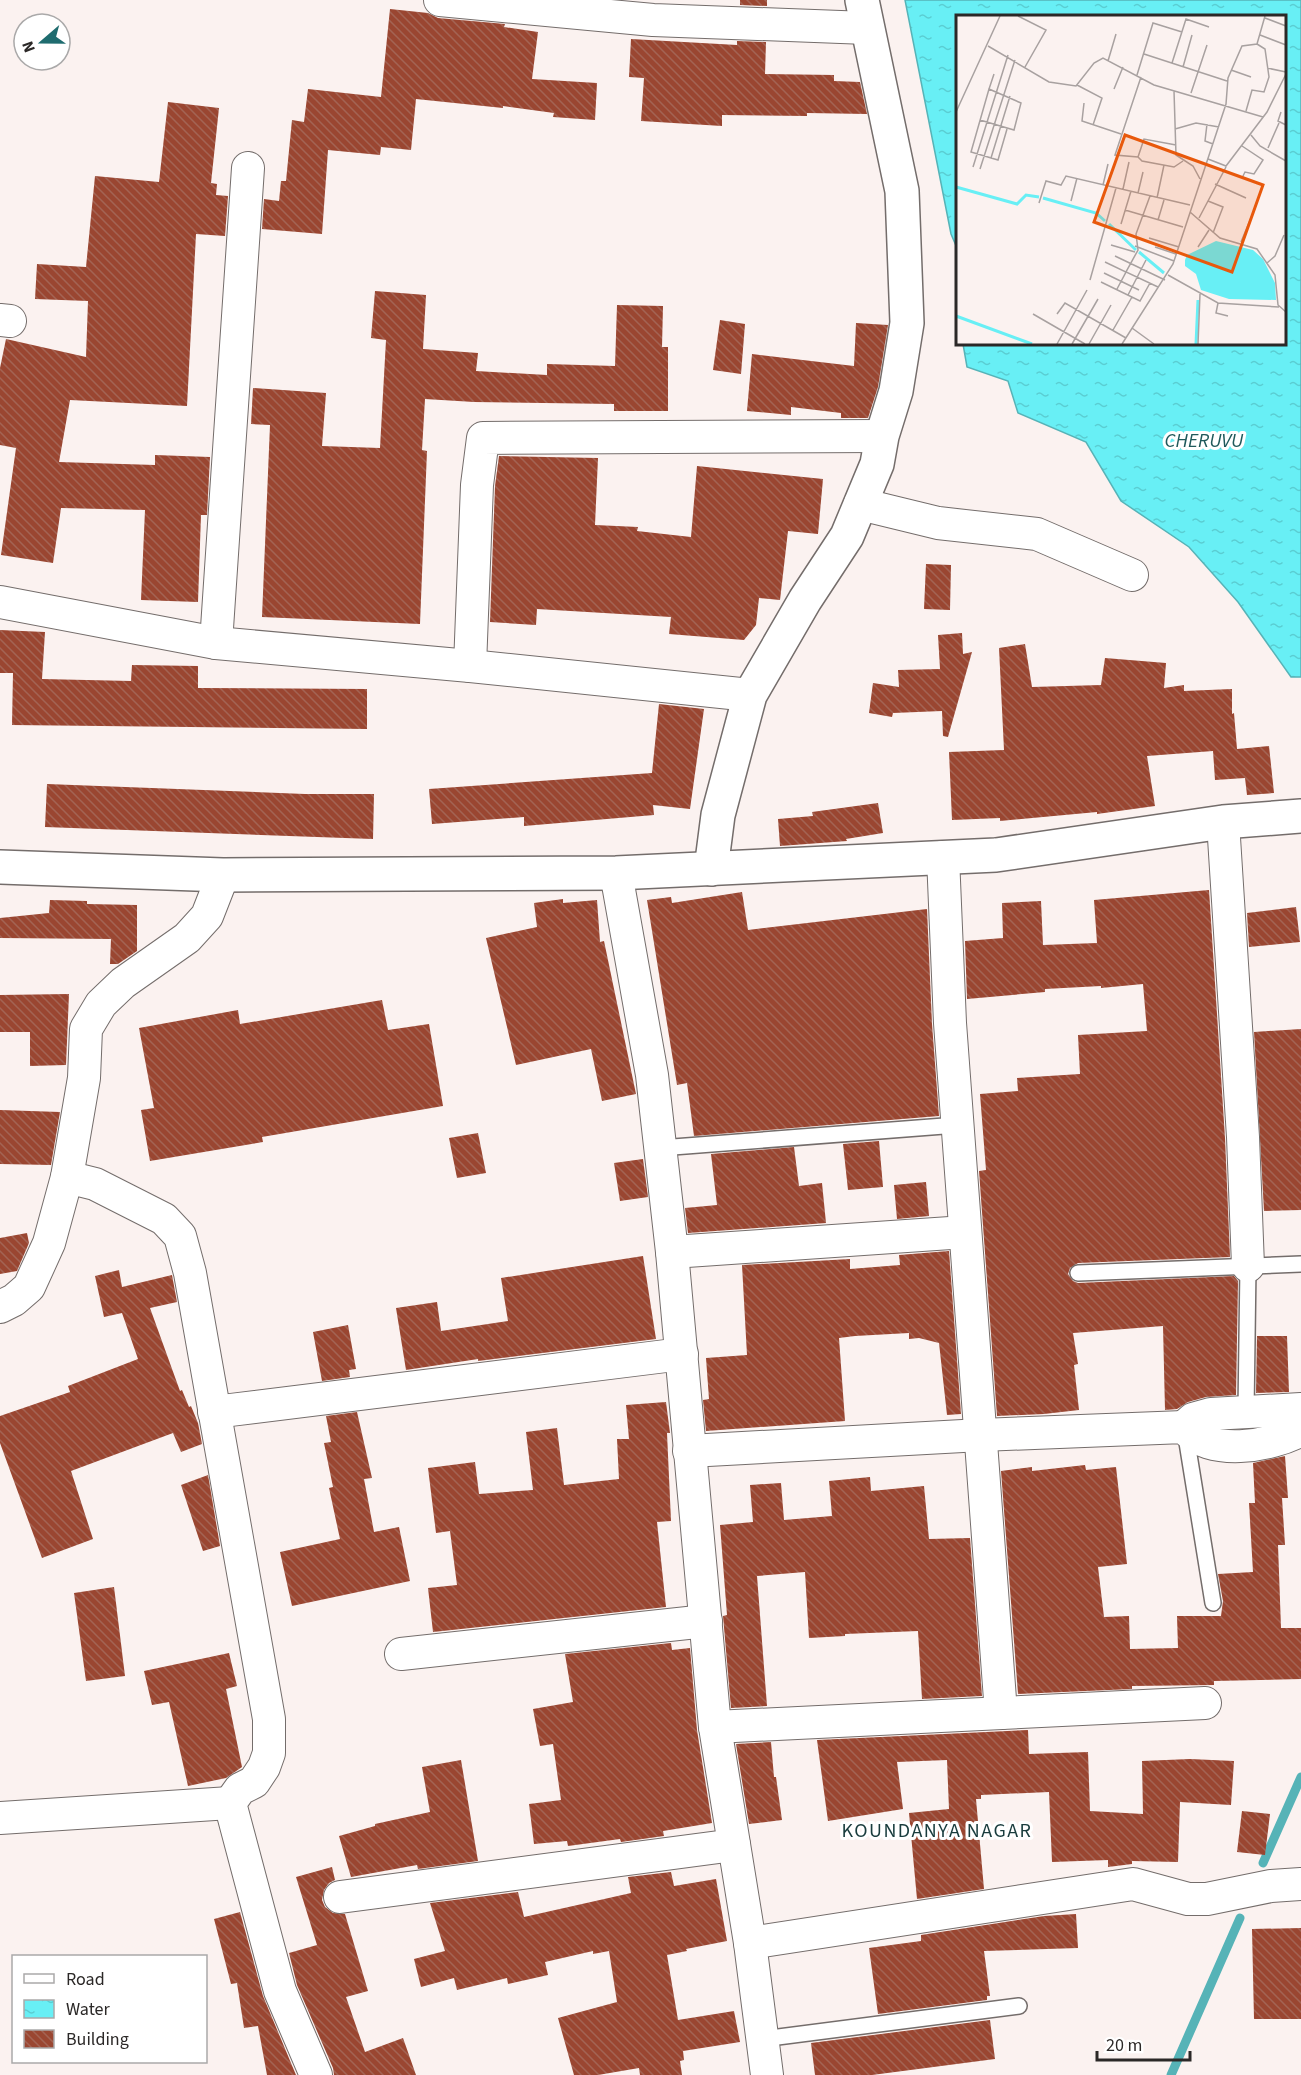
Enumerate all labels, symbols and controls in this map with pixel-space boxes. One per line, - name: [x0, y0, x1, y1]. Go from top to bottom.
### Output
- north arrow: [12, 12, 72, 72]
- inset map: [956, 15, 1286, 345]
- text: N: [17, 38, 41, 56]
- water label: CHERUVU: [1165, 427, 1244, 455]
- district label: KOUNDANYA NAGAR: [842, 1817, 1032, 1845]
- legend: [12, 1955, 207, 2063]
- text: Road: [66, 1967, 105, 1992]
- text: Water: [66, 1997, 110, 2022]
- scale bar: [1097, 2024, 1190, 2062]
- text: Building: [66, 2027, 129, 2052]
- text: 20 m: [1106, 2033, 1142, 2058]

